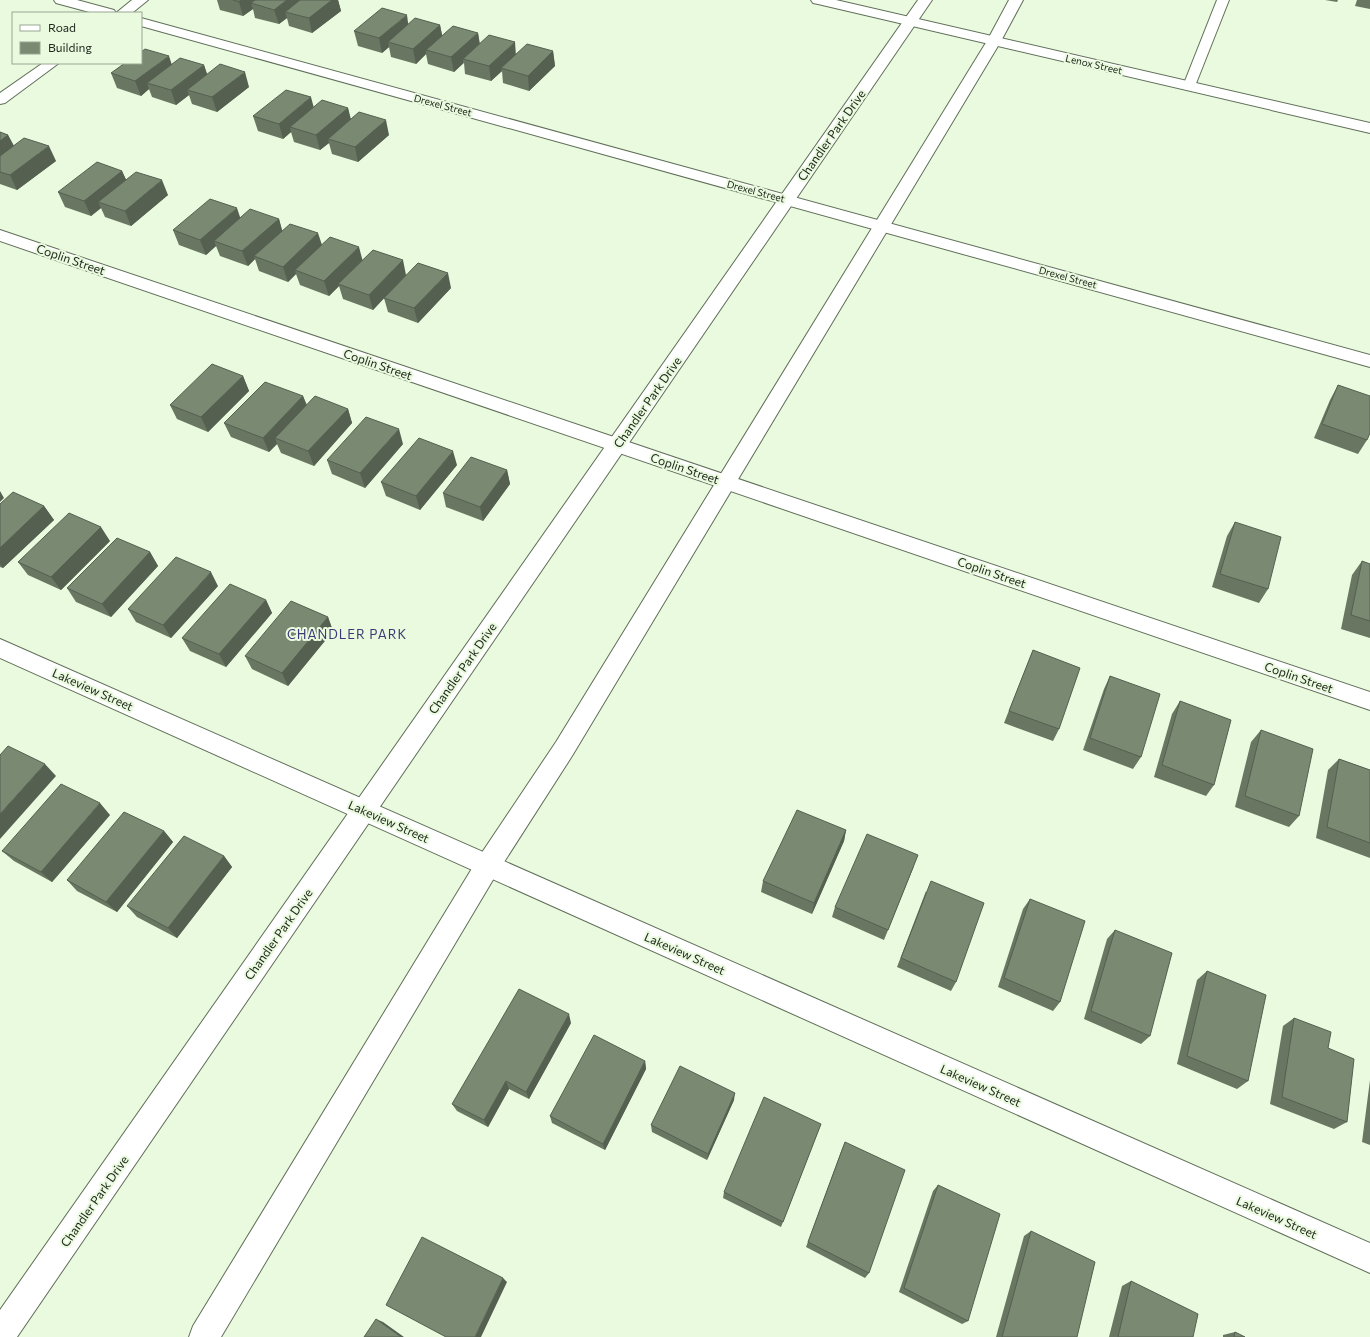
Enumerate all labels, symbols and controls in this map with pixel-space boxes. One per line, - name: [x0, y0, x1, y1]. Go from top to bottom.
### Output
- legend: [12, 12, 142, 64]
- text: Road: [48, 20, 76, 34]
- text: Building: [48, 40, 92, 54]
- street label: Lenox Street: [1064, 52, 1124, 76]
- street label: Chandler Park Drive: [794, 87, 868, 183]
- street label: Drexel Street: [413, 91, 473, 119]
- street label: Drexel Street: [726, 177, 786, 205]
- street label: Coplin Street: [35, 241, 107, 277]
- street label: Drexel Street: [1038, 263, 1098, 291]
- street label: Coplin Street: [342, 346, 414, 382]
- street label: Chandler Park Drive: [610, 354, 684, 450]
- street label: Coplin Street: [649, 450, 721, 486]
- street label: Coplin Street: [956, 554, 1028, 590]
- street label: Chandler Park Drive: [425, 620, 499, 716]
- district label: CHANDLER PARK: [287, 626, 407, 642]
- street label: Coplin Street: [1263, 659, 1335, 695]
- street label: Lakeview Street: [51, 665, 136, 713]
- street label: Lakeview Street: [347, 797, 432, 845]
- street label: Chandler Park Drive: [241, 886, 315, 982]
- street label: Lakeview Street: [643, 929, 728, 977]
- street label: Lakeview Street: [939, 1061, 1024, 1109]
- street label: Chandler Park Drive: [57, 1153, 131, 1249]
- street label: Lakeview Street: [1235, 1193, 1320, 1241]

